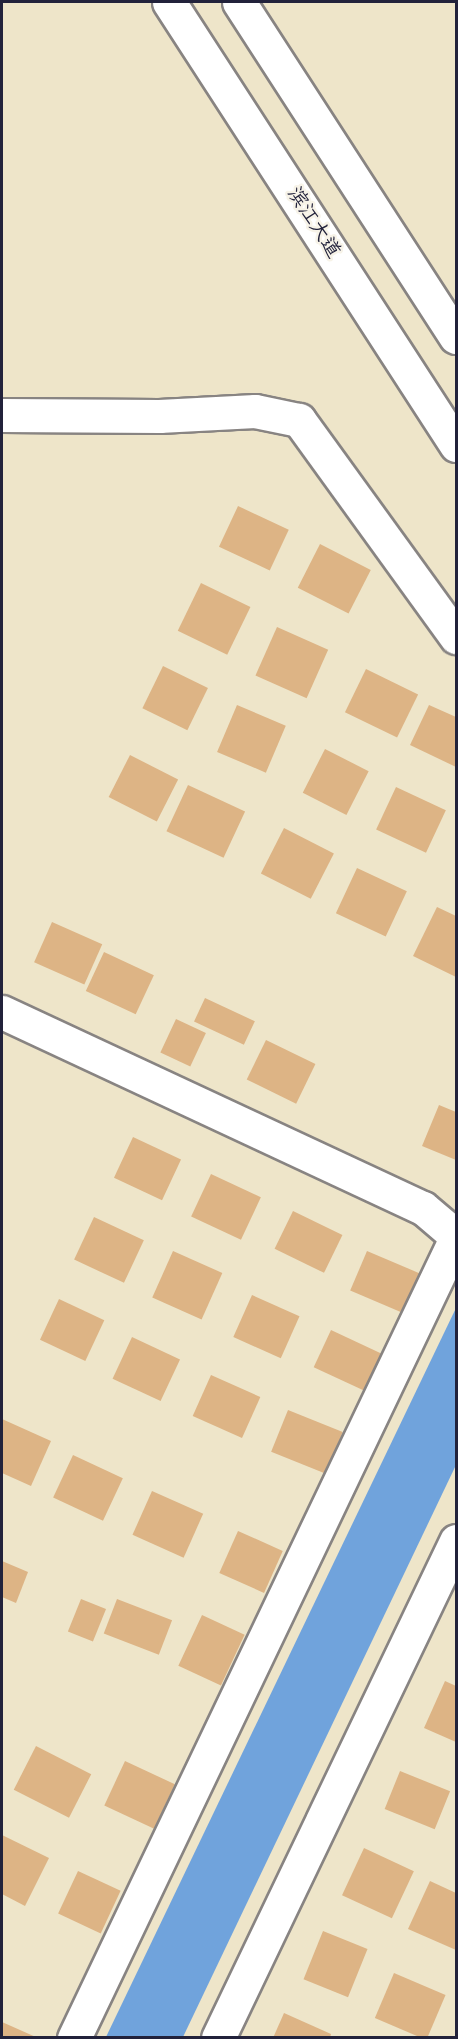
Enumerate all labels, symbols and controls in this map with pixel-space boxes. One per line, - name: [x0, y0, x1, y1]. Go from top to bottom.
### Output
- street label: 滨江大道: [281, 183, 345, 263]

